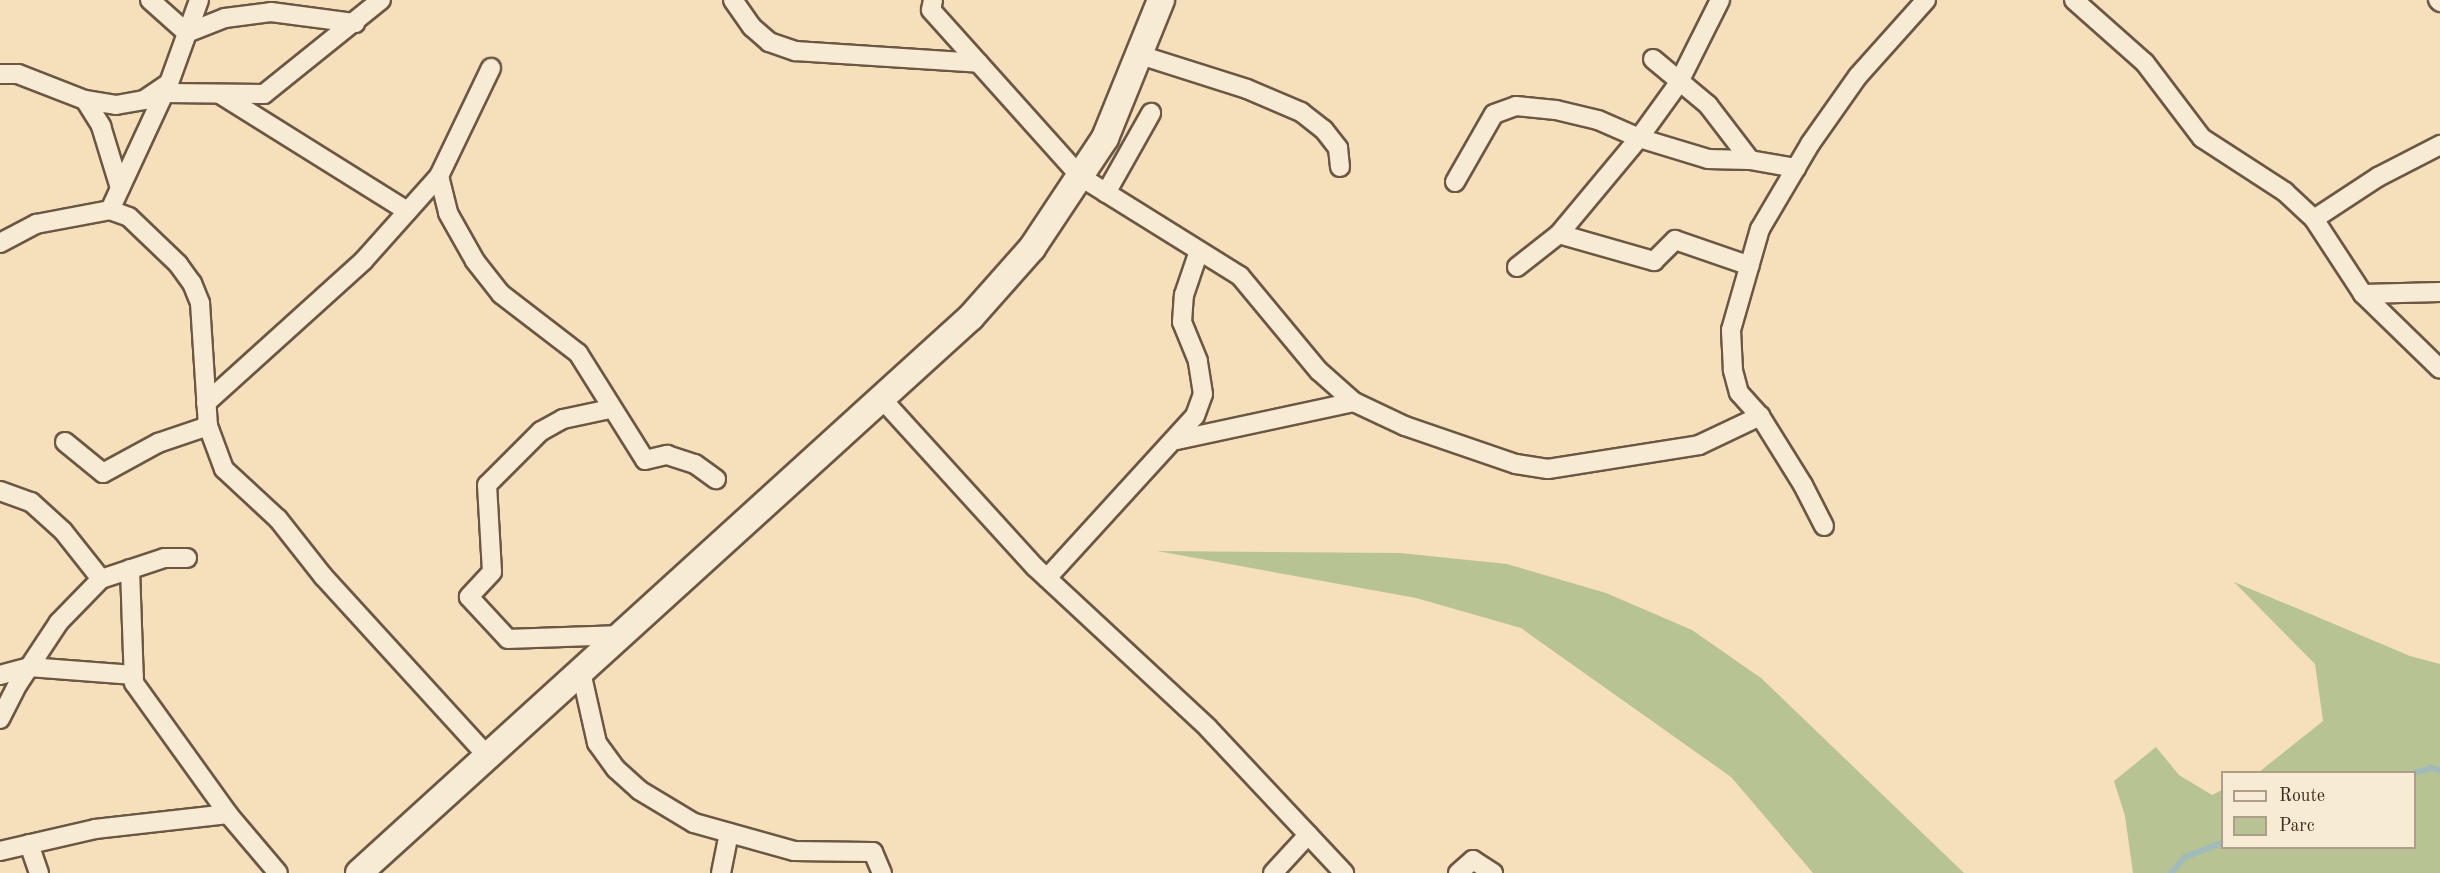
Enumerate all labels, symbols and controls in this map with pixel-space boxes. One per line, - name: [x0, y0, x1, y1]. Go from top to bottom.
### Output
- legend: [2221, 771, 2416, 849]
- text: Route: [2279, 787, 2325, 805]
- text: Parc: [2279, 817, 2315, 835]

